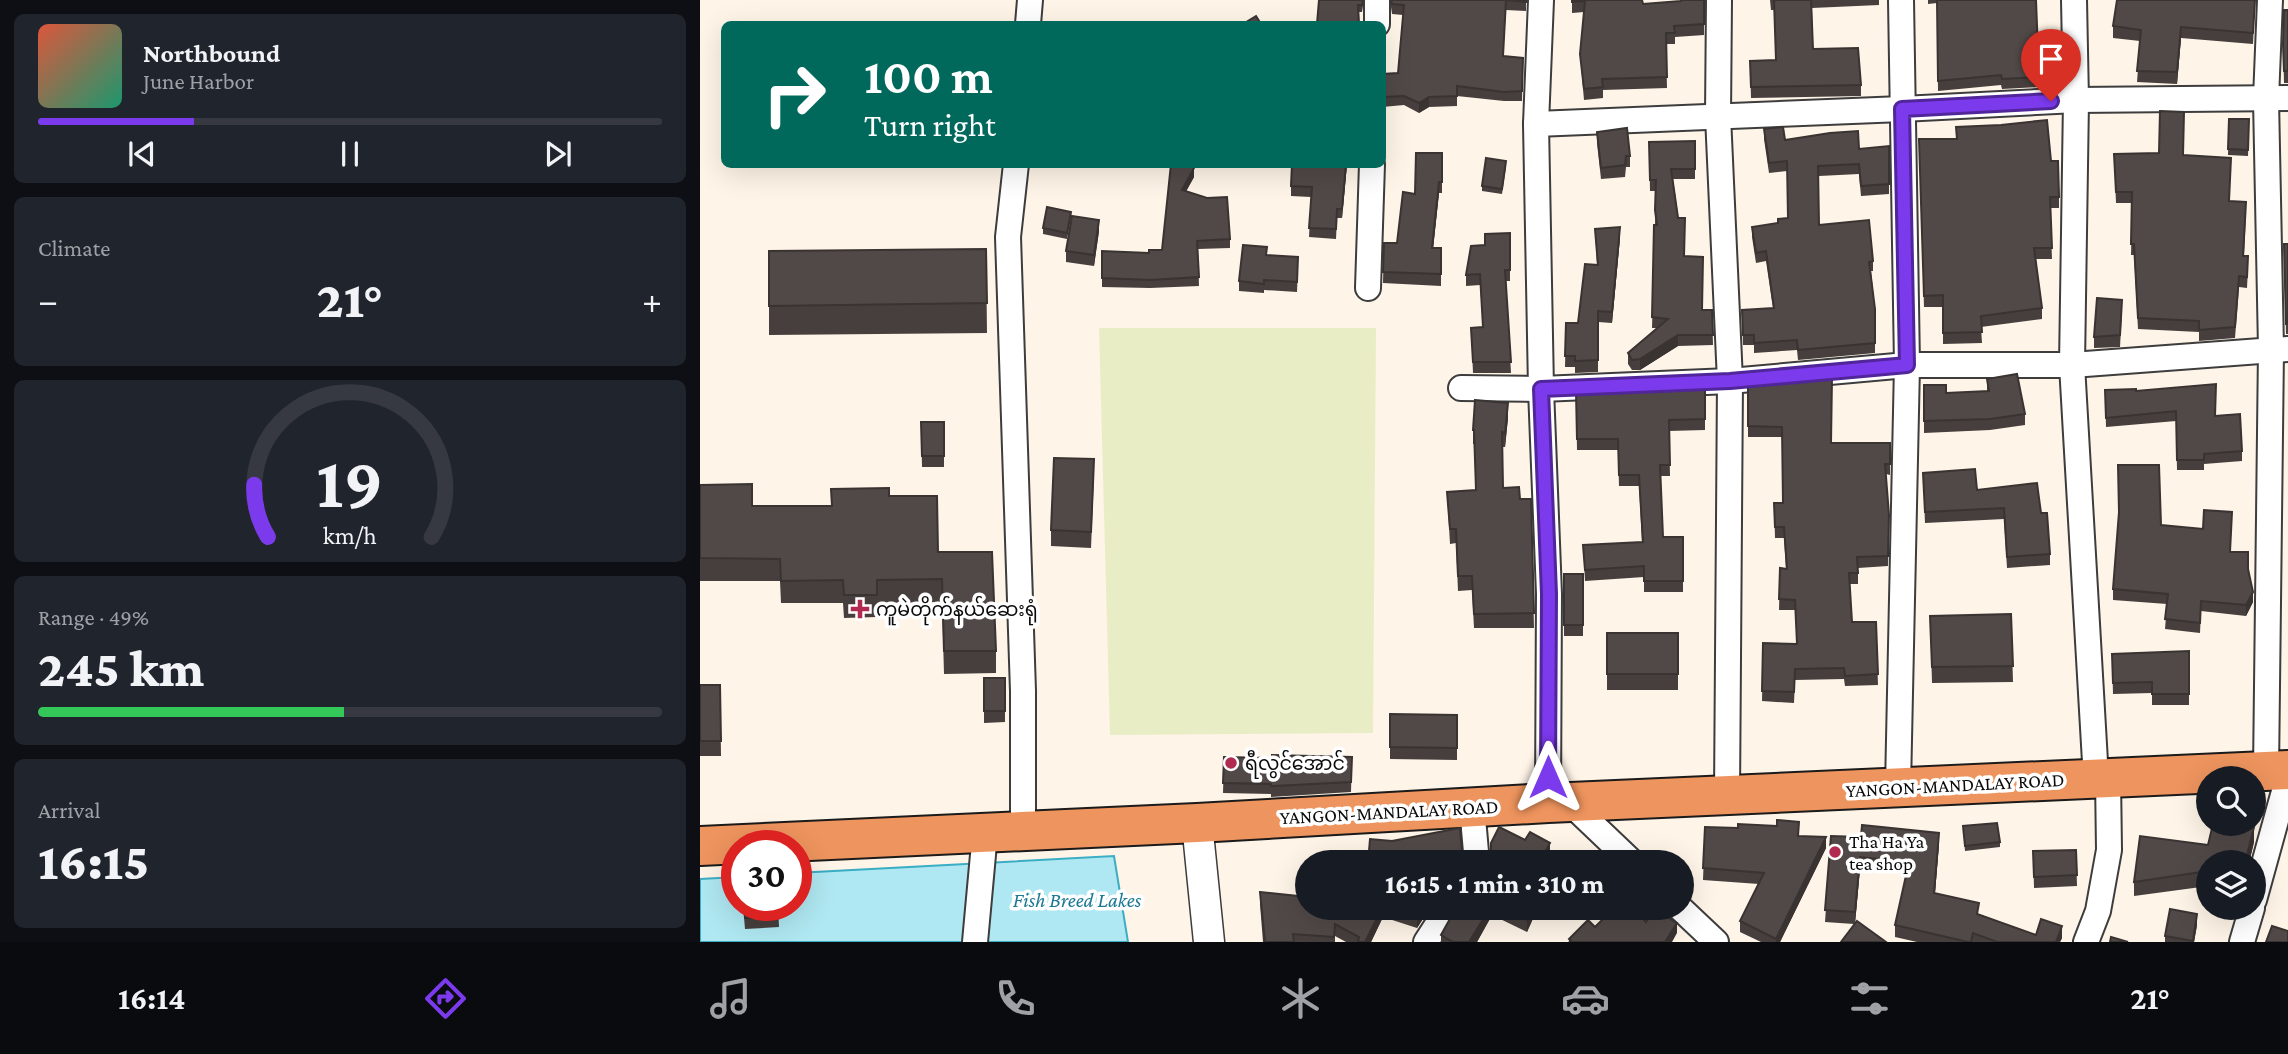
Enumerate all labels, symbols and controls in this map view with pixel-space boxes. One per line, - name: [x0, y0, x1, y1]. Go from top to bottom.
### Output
- pin: [2021, 29, 2081, 101]
- text: Northbound: [143, 39, 280, 68]
- icon: arrive: [2032, 40, 2070, 78]
- icon: right: [749, 49, 840, 140]
- text: 100 m: [864, 49, 993, 104]
- text: June Harbor: [143, 68, 254, 94]
- text: Turn right: [864, 107, 996, 143]
- icon: previous: [123, 135, 161, 173]
- icon: pause: [331, 135, 369, 173]
- icon: next: [539, 135, 577, 173]
- text: Climate: [38, 235, 110, 261]
- text: 21°: [317, 270, 383, 328]
- text: −: [38, 279, 58, 321]
- text: +: [642, 279, 662, 321]
- text: 19: [317, 442, 383, 523]
- text: km/h: [323, 522, 377, 549]
- place label: ကူမဲတိုက်နယ်ဆေးရုံ: [876, 595, 1038, 626]
- marker: ကူမဲတိုက်နယ်ဆေးရုံ: [850, 599, 870, 619]
- text: Range · 49%: [38, 604, 149, 630]
- text: 245 km: [38, 639, 204, 697]
- position arrow: [1511, 740, 1585, 814]
- place label: ရီလွင်အောင်: [1245, 749, 1345, 779]
- marker: ရီလွင်အောင်: [1223, 755, 1239, 771]
- map controls: [2196, 766, 2266, 920]
- button: search: [2196, 766, 2266, 836]
- street label: YANGON-MANDALAY ROAD: [1845, 769, 2065, 801]
- street label: YANGON-MANDALAY ROAD: [1279, 796, 1499, 828]
- text: Arrival: [38, 797, 101, 823]
- speed limit sign: 30: [721, 830, 812, 921]
- place label: Tha Ha Ya tea shop: [1849, 831, 1925, 874]
- text: 16:15: [38, 832, 149, 890]
- marker: Tha Ha Ya tea shop: [1827, 844, 1843, 860]
- button: layers: [2196, 850, 2266, 920]
- text: 16:15 · 1 min · 310 m: [1385, 870, 1604, 899]
- water label: Fish Breed Lakes: [1013, 888, 1142, 912]
- icon: directions: [421, 974, 470, 1023]
- icon: music: [706, 974, 755, 1023]
- icon: phone: [991, 974, 1040, 1023]
- icon: climate: [1276, 974, 1325, 1023]
- icon: car: [1561, 974, 1610, 1023]
- icon: filters: [1845, 974, 1894, 1023]
- text: 16:14: [118, 980, 185, 1016]
- text: 21°: [2130, 980, 2170, 1016]

